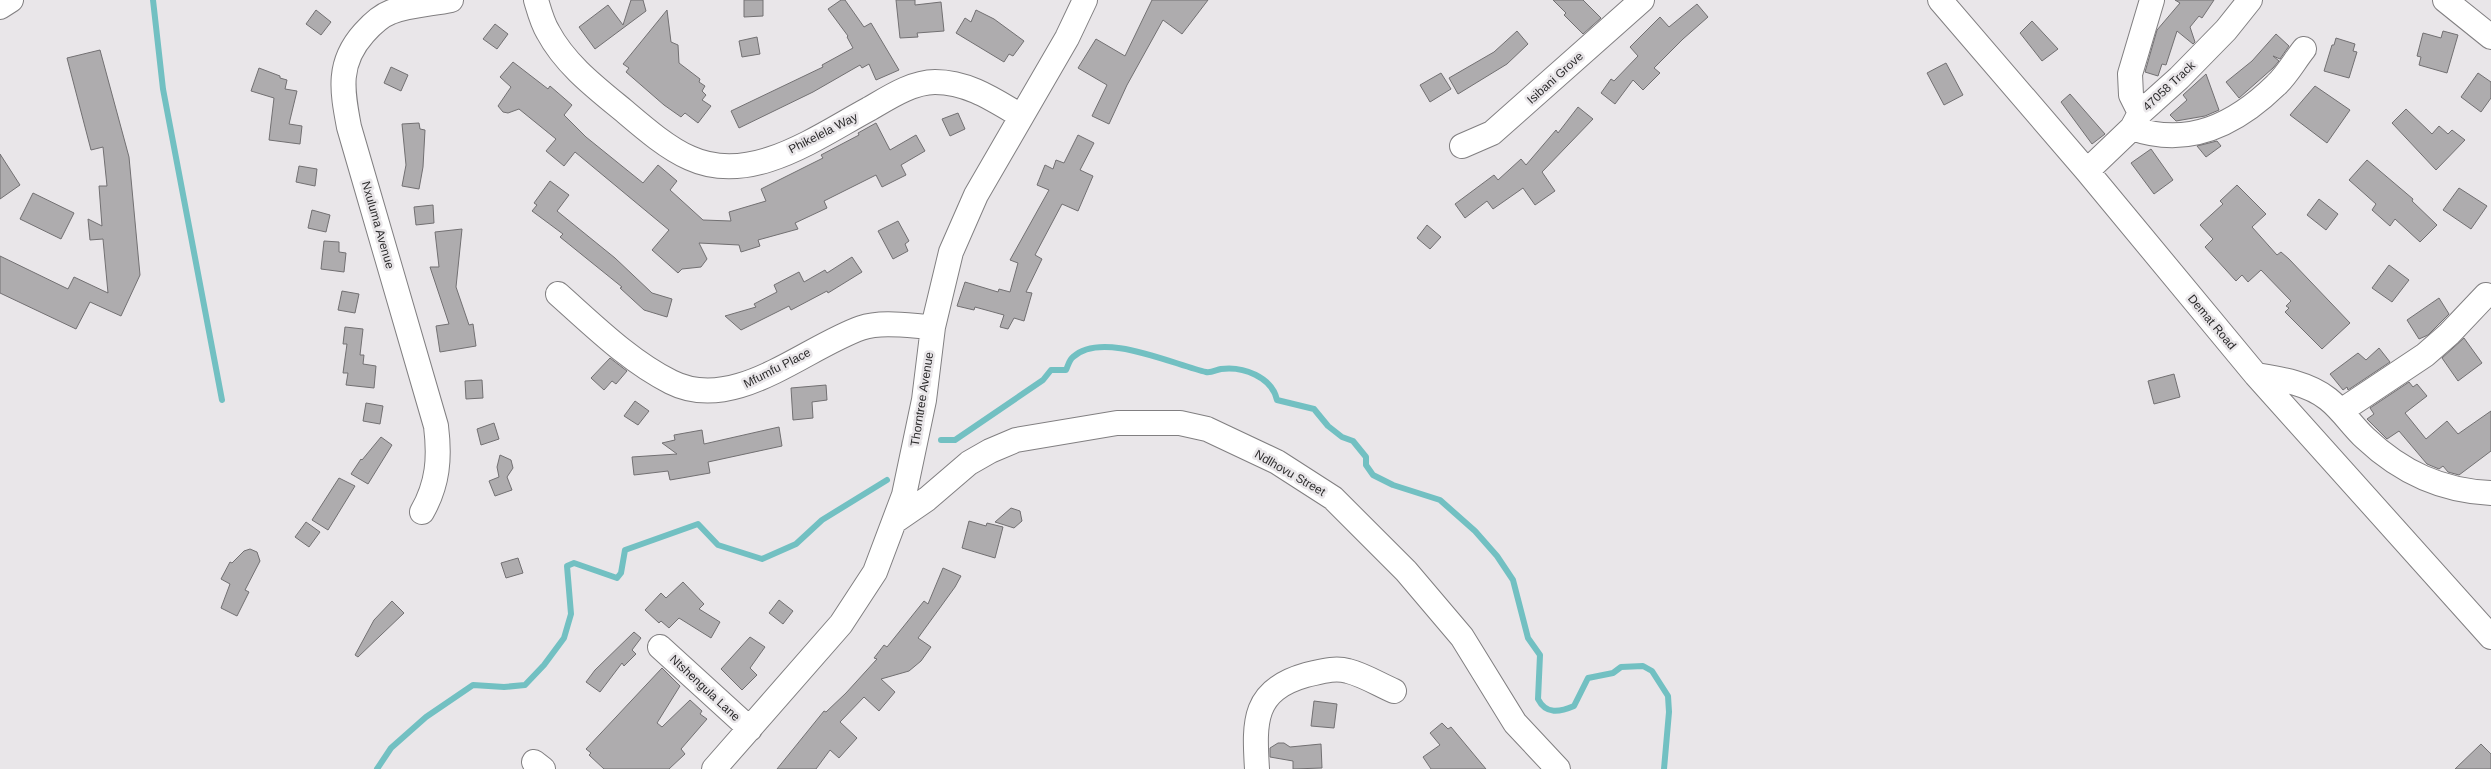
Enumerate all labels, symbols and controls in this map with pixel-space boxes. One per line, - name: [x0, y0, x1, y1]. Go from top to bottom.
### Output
- street label: Isibani Grove: [1524, 49, 1586, 107]
- street label: 47058 Track: [2140, 58, 2199, 114]
- street label: Phikelela Way: [786, 110, 860, 156]
- street label: Nxuluma Avenue: [359, 180, 397, 271]
- street label: Demat Road: [2185, 292, 2239, 352]
- street label: Mfumfu Place: [741, 345, 813, 391]
- street label: Thorntree Avenue: [908, 351, 936, 447]
- street label: Ndlhovu Street: [1252, 447, 1328, 499]
- street label: Ntshengula Lane: [667, 652, 743, 724]

